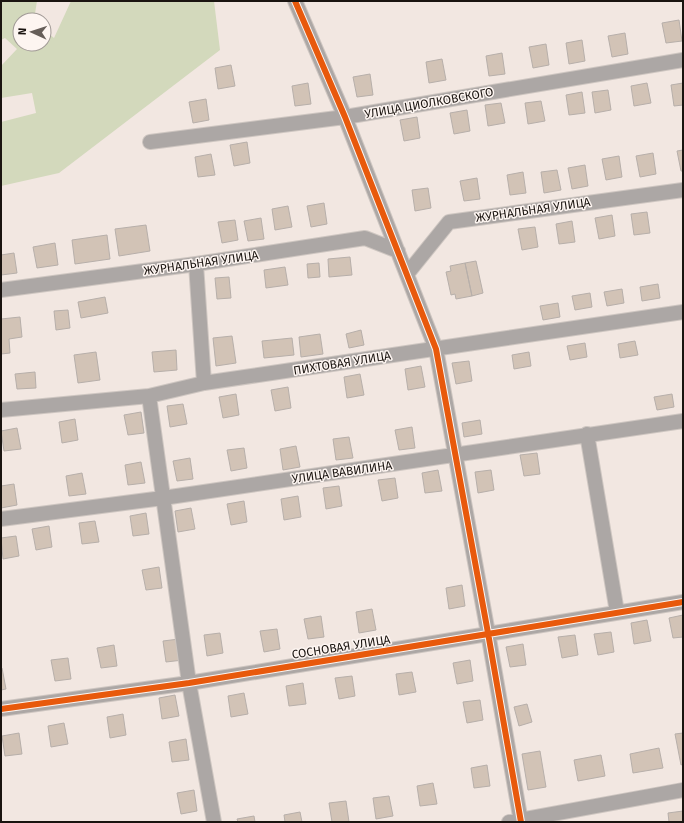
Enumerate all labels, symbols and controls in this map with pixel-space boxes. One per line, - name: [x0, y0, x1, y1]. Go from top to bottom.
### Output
- north arrow: [12, 12, 52, 52]
- text: N: [16, 28, 29, 35]
- street label: УЛИЦА ЦИОЛКОВСКОГО: [363, 85, 495, 121]
- street label: ЖУРНАЛЬНАЯ УЛИЦА: [475, 195, 591, 225]
- street label: ЖУРНАЛЬНАЯ УЛИЦА: [143, 248, 259, 278]
- street label: ПИХТОВАЯ УЛИЦА: [292, 348, 392, 378]
- street label: УЛИЦА ВАВИЛИНА: [291, 458, 393, 486]
- street label: СОСНОВАЯ УЛИЦА: [291, 632, 391, 662]

